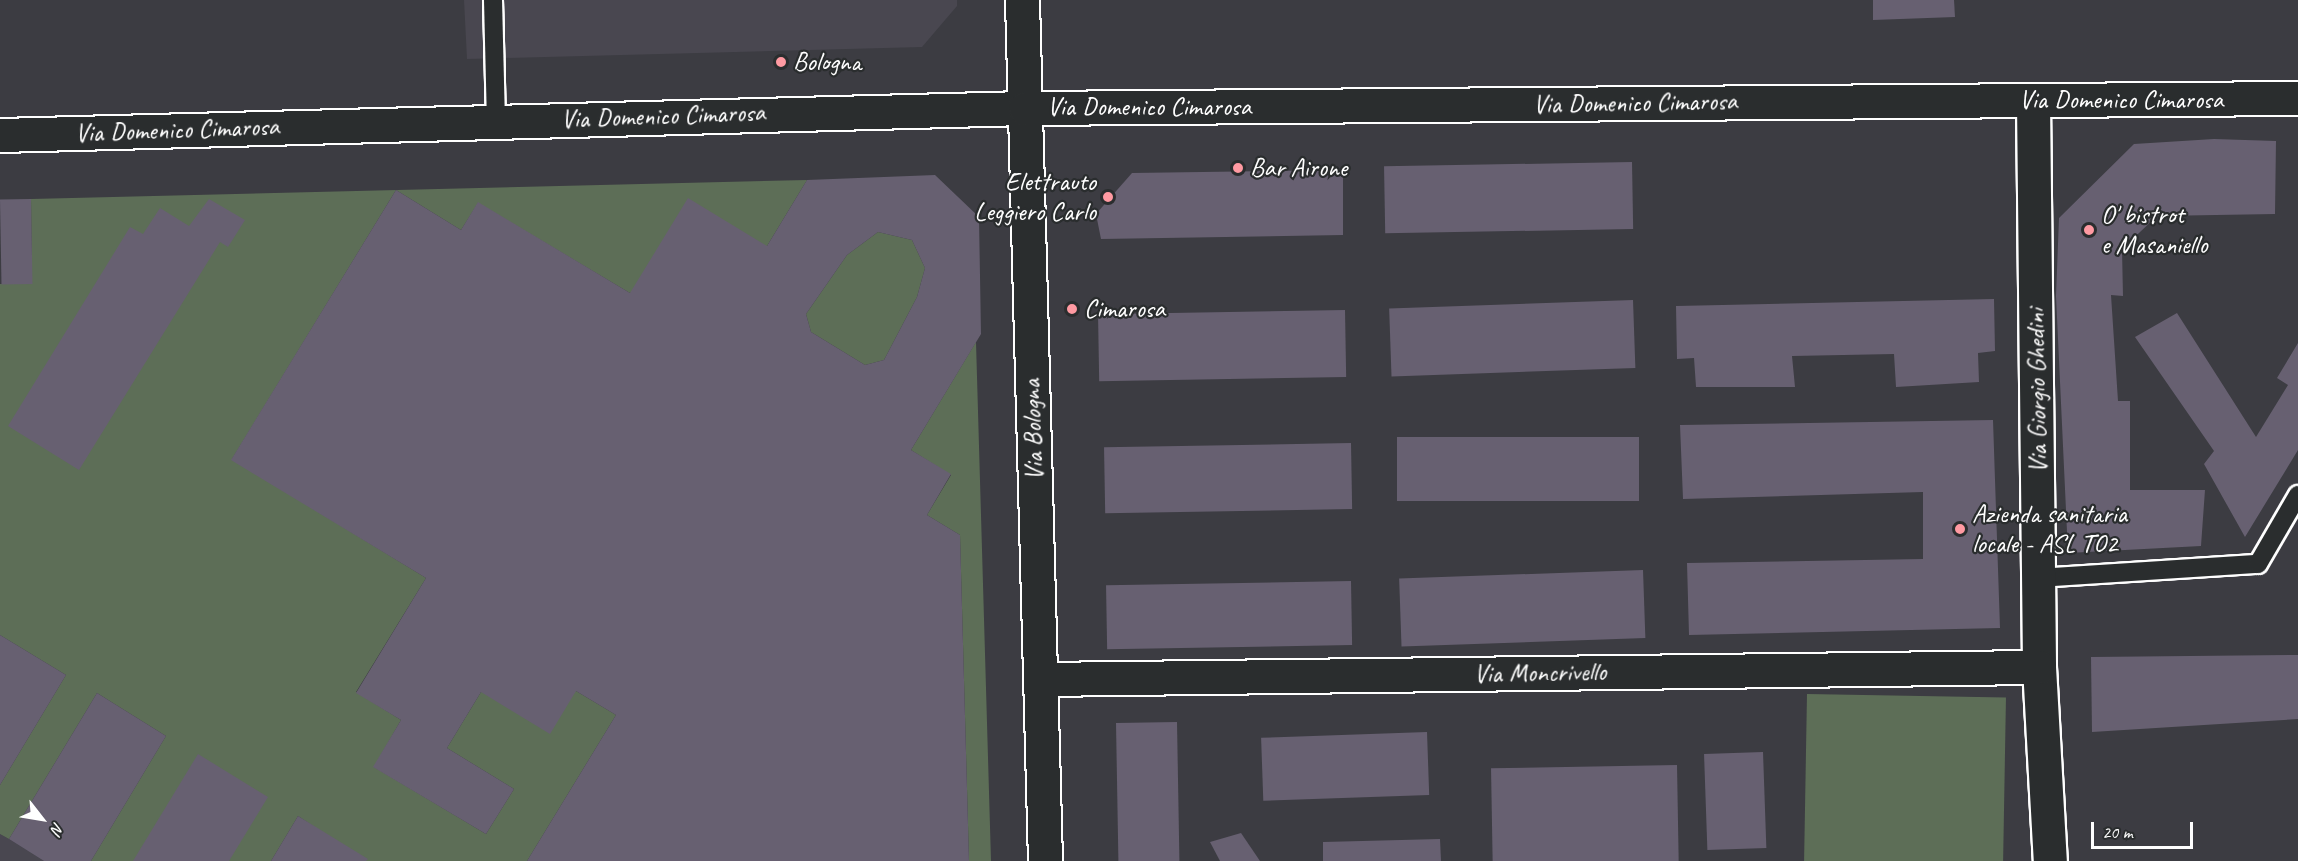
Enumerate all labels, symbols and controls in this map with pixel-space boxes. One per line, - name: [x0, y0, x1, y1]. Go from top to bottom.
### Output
- place label: Bologna: [793, 46, 861, 78]
- marker: Bologna: [774, 55, 788, 69]
- street label: Via Domenico Cimarosa: [2019, 84, 2223, 116]
- street label: Via Domenico Cimarosa: [1533, 86, 1737, 120]
- street label: Via Domenico Cimarosa: [1047, 91, 1251, 123]
- street label: Via Domenico Cimarosa: [560, 97, 766, 135]
- street label: Via Domenico Cimarosa: [74, 111, 280, 149]
- place label: Bar Airone: [1250, 152, 1347, 184]
- marker: Bar Airone: [1231, 161, 1245, 175]
- place label: Elettrauto Leggiero Carlo: [973, 166, 1096, 228]
- marker: Elettrauto Leggiero Carlo: [1101, 190, 1115, 204]
- place label: O' bistrot e Masaniello: [2101, 199, 2208, 260]
- marker: O' bistrot e Masaniello: [2082, 223, 2096, 237]
- place label: Cimarosa: [1084, 293, 1165, 325]
- marker: Cimarosa: [1065, 302, 1079, 316]
- street label: Via Giorgio Ghedini: [2020, 308, 2054, 474]
- street label: Via Bologna: [1016, 378, 1050, 482]
- place label: Azienda sanitaria locale - ASL TO2: [1972, 498, 2127, 560]
- marker: Azienda sanitaria locale - ASL TO2: [1953, 522, 1967, 536]
- street label: Via Moncrivello: [1474, 656, 1606, 690]
- north arrow: [12, 789, 72, 849]
- scale bar: [2094, 810, 2196, 848]
- text: N: [46, 819, 69, 838]
- text: 20 m: [2102, 821, 2133, 843]

